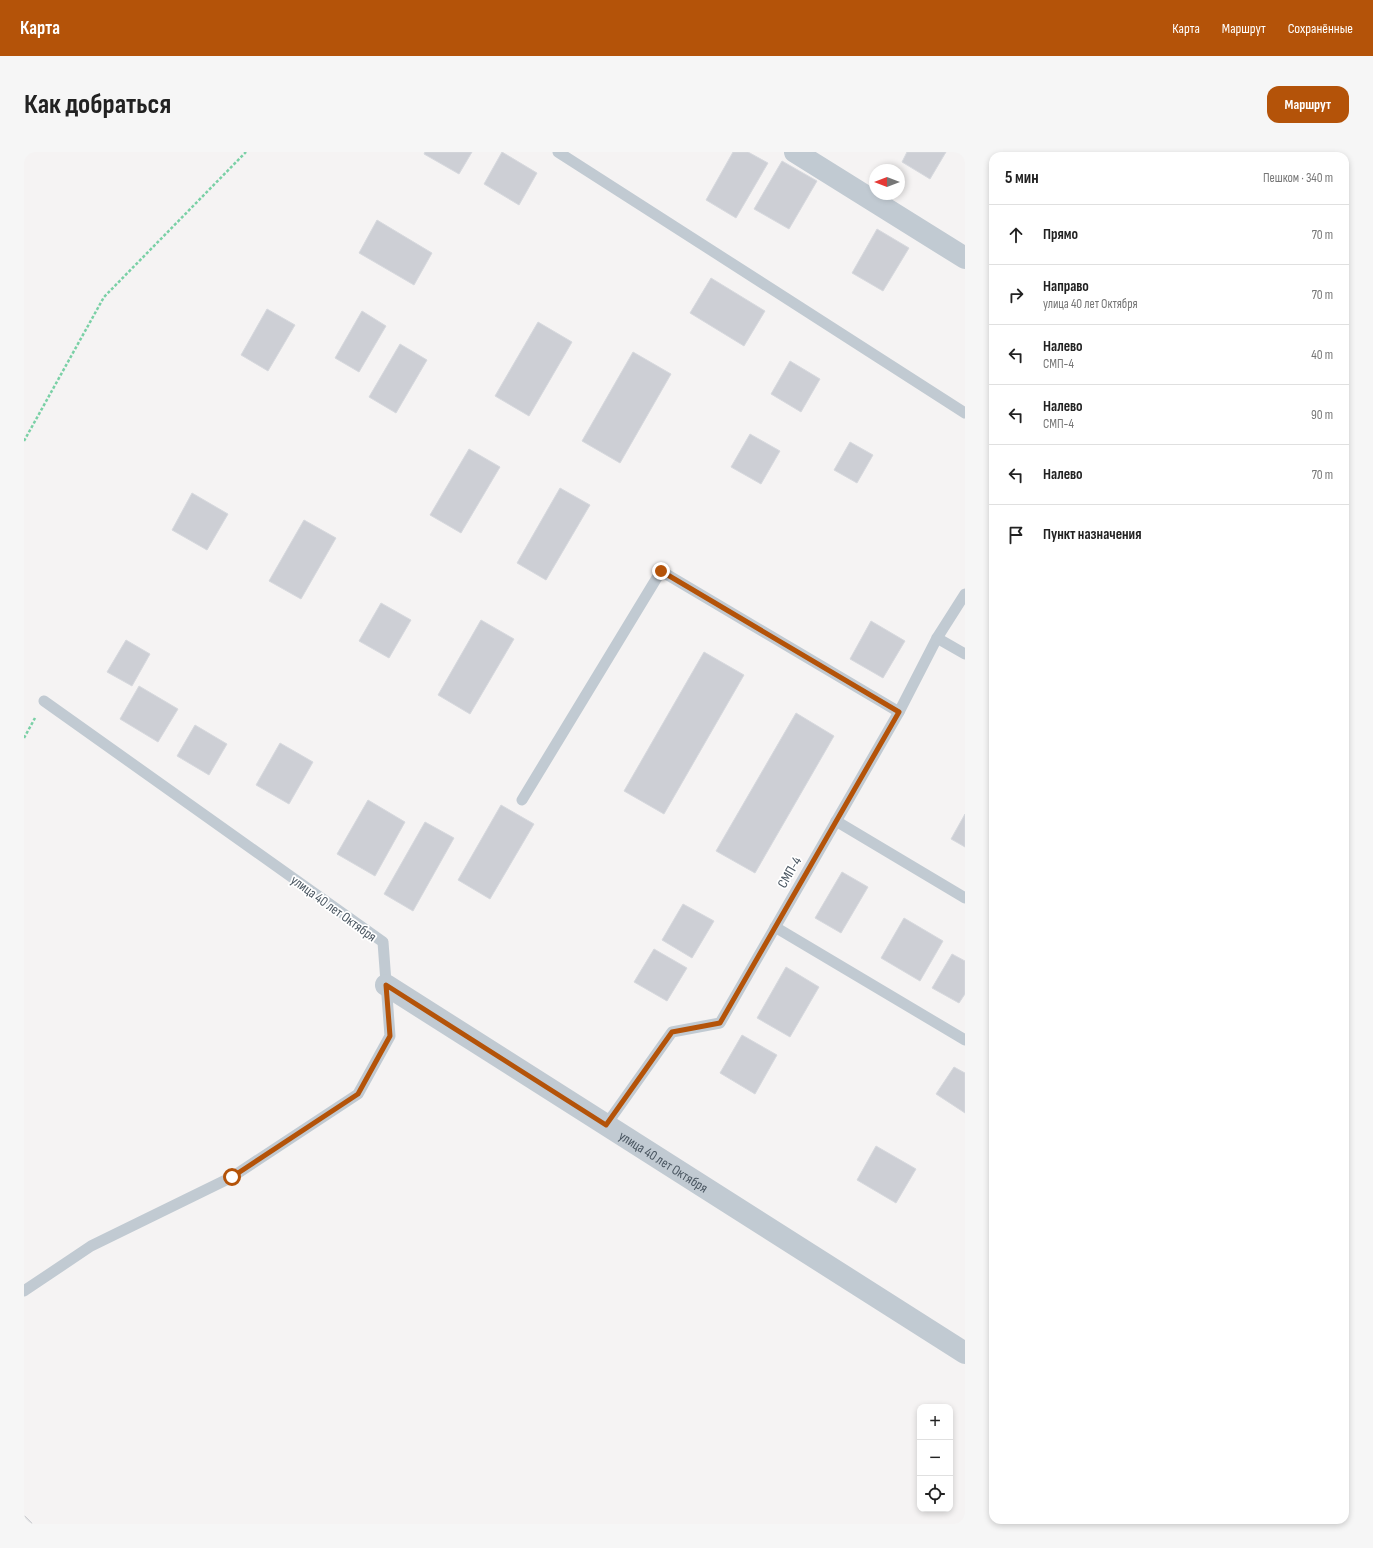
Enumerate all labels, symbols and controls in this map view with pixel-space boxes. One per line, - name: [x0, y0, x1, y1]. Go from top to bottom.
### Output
- text: Карта: [20, 17, 60, 40]
- text: Карта: [1172, 20, 1200, 37]
- text: Маршрут: [1222, 20, 1266, 37]
- text: Сохранённые: [1288, 20, 1353, 37]
- button: Маршрут: [1267, 86, 1349, 123]
- text: Как добраться: [24, 88, 171, 121]
- north arrow: [869, 164, 905, 200]
- text: 5 мин: [1005, 168, 1039, 188]
- text: Пешком · 340 m: [1263, 170, 1333, 186]
- icon: ahead: [1005, 224, 1027, 246]
- text: Прямо: [1043, 225, 1078, 244]
- text: 70 m: [1312, 227, 1333, 243]
- text: Направо: [1043, 277, 1089, 296]
- icon: right: [1005, 284, 1027, 306]
- text: 70 m: [1312, 287, 1333, 303]
- text: улица 40 лет Октября: [1043, 296, 1138, 312]
- text: Налево: [1043, 337, 1083, 356]
- icon: left: [1005, 344, 1027, 366]
- text: 40 m: [1311, 347, 1333, 363]
- text: СМП-4: [1043, 356, 1074, 372]
- text: Налево: [1043, 397, 1083, 416]
- icon: left: [1005, 404, 1027, 426]
- text: 90 m: [1311, 407, 1333, 423]
- text: СМП-4: [1043, 416, 1074, 432]
- icon: left: [1005, 464, 1027, 486]
- text: Налево: [1043, 465, 1083, 484]
- text: 70 m: [1312, 467, 1333, 483]
- icon: arrive: [1005, 524, 1027, 546]
- text: Пункт назначения: [1043, 525, 1141, 544]
- route end: [652, 562, 670, 580]
- street label: СМП-4: [774, 853, 805, 891]
- street label: улица 40 лет Октября: [287, 872, 380, 945]
- street label: улица 40 лет Октября: [616, 1127, 711, 1196]
- route start: [223, 1168, 241, 1186]
- map controls: [917, 1404, 953, 1512]
- button: +: [917, 1404, 953, 1440]
- button: −: [917, 1440, 953, 1476]
- button: locate: [917, 1476, 953, 1512]

